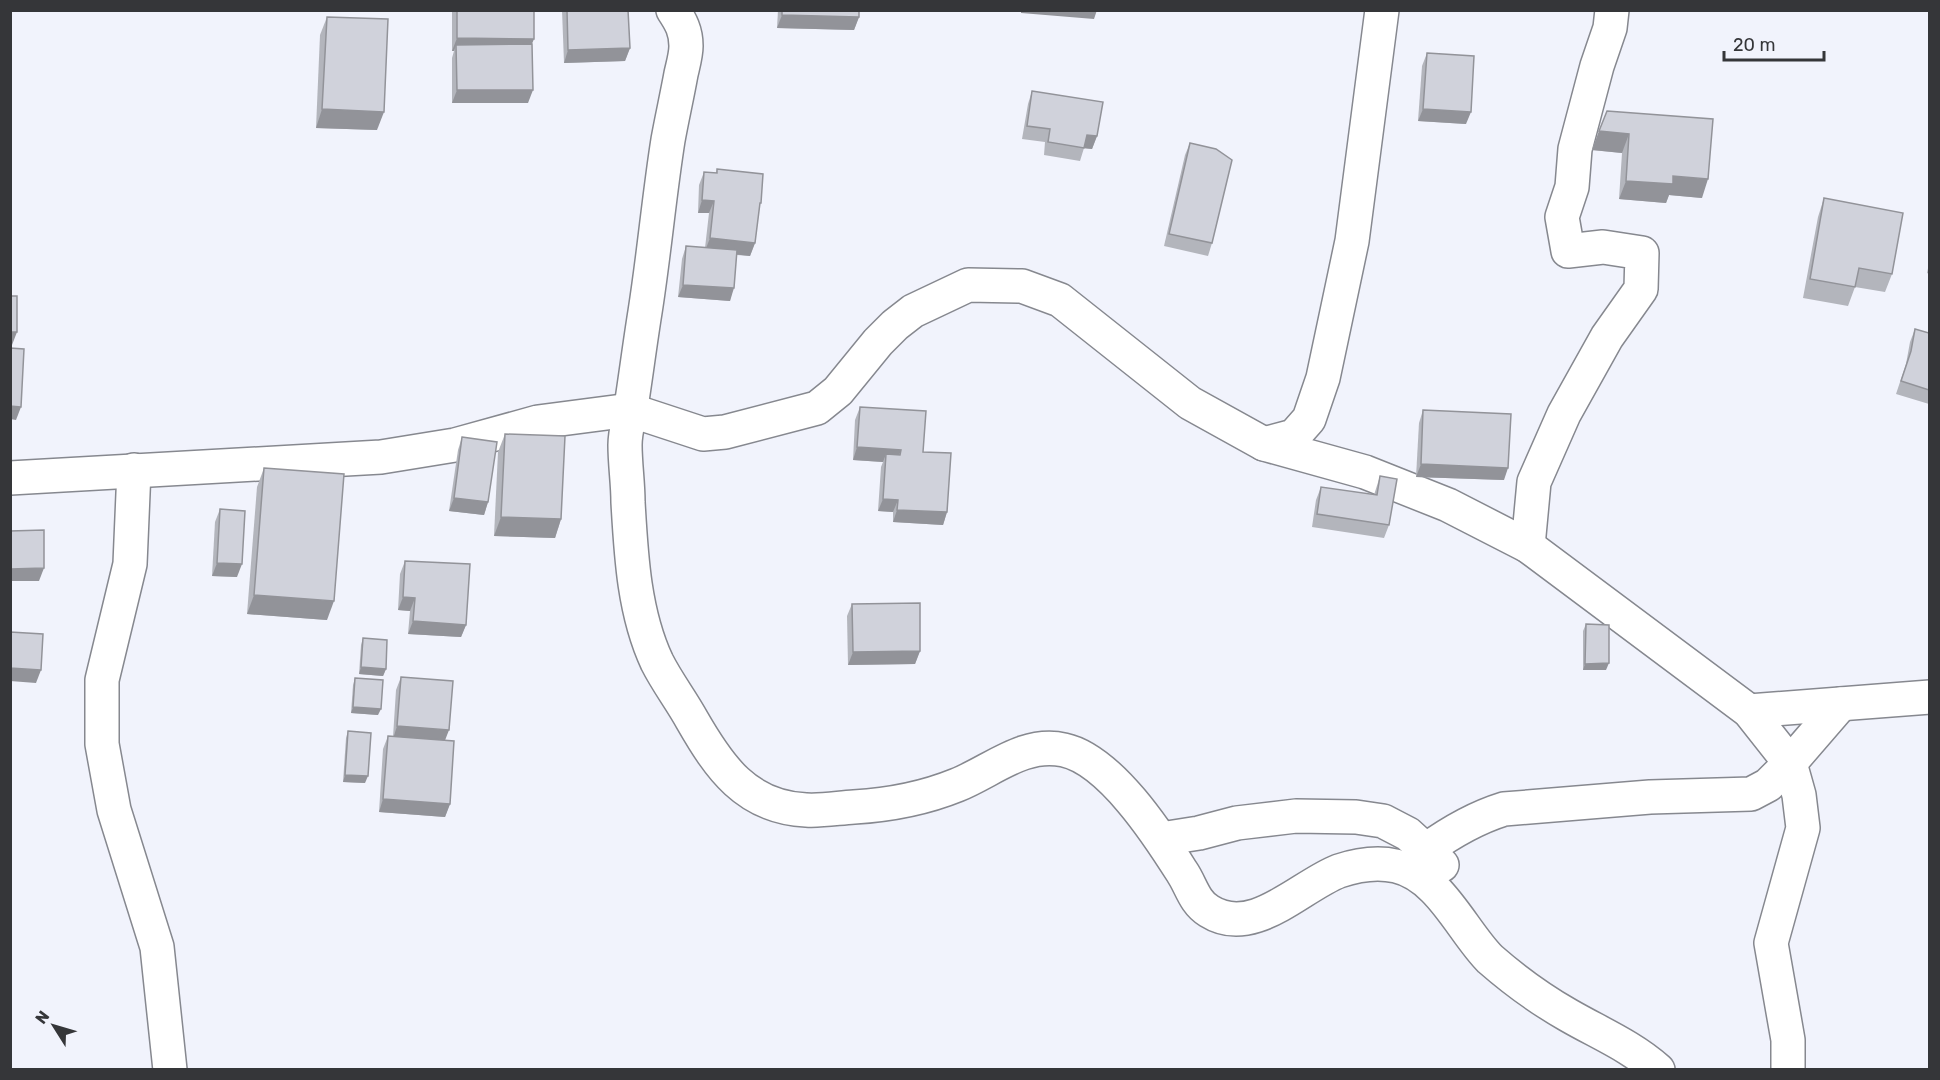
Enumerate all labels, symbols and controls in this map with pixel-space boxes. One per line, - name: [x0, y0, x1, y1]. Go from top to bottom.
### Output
- scale bar: [1724, 24, 1824, 62]
- text: 20 m: [1733, 34, 1775, 56]
- north arrow: [24, 996, 84, 1056]
- text: N: [31, 1007, 53, 1028]

